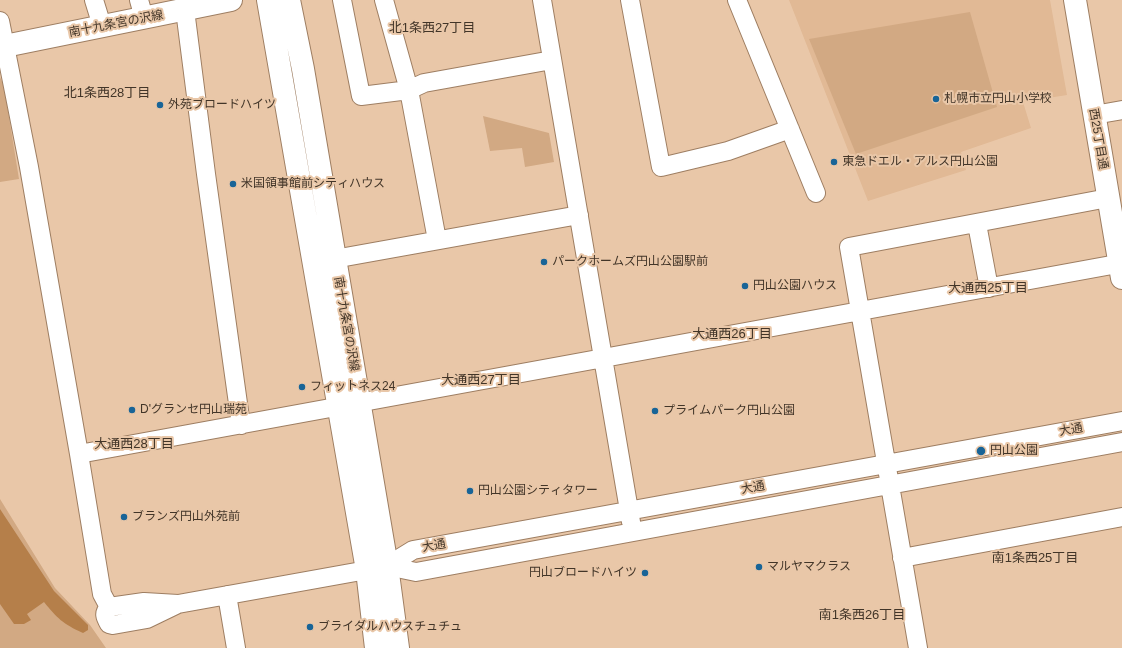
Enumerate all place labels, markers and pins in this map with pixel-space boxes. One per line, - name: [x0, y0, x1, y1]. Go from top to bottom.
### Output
- place label: 札幌市立円山小学校: [944, 92, 1052, 106]
- marker: 札幌市立円山小学校: [931, 94, 941, 104]
- place label: 外苑ブロードハイツ: [168, 98, 276, 112]
- marker: 外苑ブロードハイツ: [155, 100, 165, 110]
- place label: 東急ドエル・アルス円山公園: [842, 155, 998, 169]
- marker: 東急ドエル・アルス円山公園: [829, 157, 839, 167]
- place label: 米国領事館前シティハウス: [241, 177, 385, 191]
- marker: 米国領事館前シティハウス: [228, 179, 238, 189]
- place label: パークホームズ円山公園駅前: [552, 255, 708, 269]
- marker: パークホームズ円山公園駅前: [539, 257, 549, 267]
- place label: 円山公園ハウス: [753, 279, 837, 293]
- marker: 円山公園ハウス: [740, 281, 750, 291]
- place label: フィットネス24: [310, 380, 395, 394]
- marker: フィットネス24: [297, 382, 307, 392]
- place label: D'グランセ円山瑞苑: [140, 403, 247, 417]
- place label: プライムパーク円山公園: [663, 404, 795, 418]
- marker: D'グランセ円山瑞苑: [127, 405, 137, 415]
- marker: プライムパーク円山公園: [650, 406, 660, 416]
- place label: 円山公園: [990, 444, 1038, 458]
- marker: 円山公園: [975, 445, 987, 457]
- place label: 円山公園シティタワー: [478, 484, 598, 498]
- marker: 円山公園シティタワー: [465, 486, 475, 496]
- place label: ブランズ円山外苑前: [132, 510, 240, 524]
- marker: ブランズ円山外苑前: [119, 512, 129, 522]
- place label: マルヤマクラス: [767, 560, 851, 574]
- marker: マルヤマクラス: [754, 562, 764, 572]
- place label: 円山ブロードハイツ: [529, 566, 637, 580]
- marker: 円山ブロードハイツ: [640, 568, 650, 578]
- place label: ブライダルハウスチュチュ: [318, 620, 462, 634]
- marker: ブライダルハウスチュチュ: [305, 622, 315, 632]

